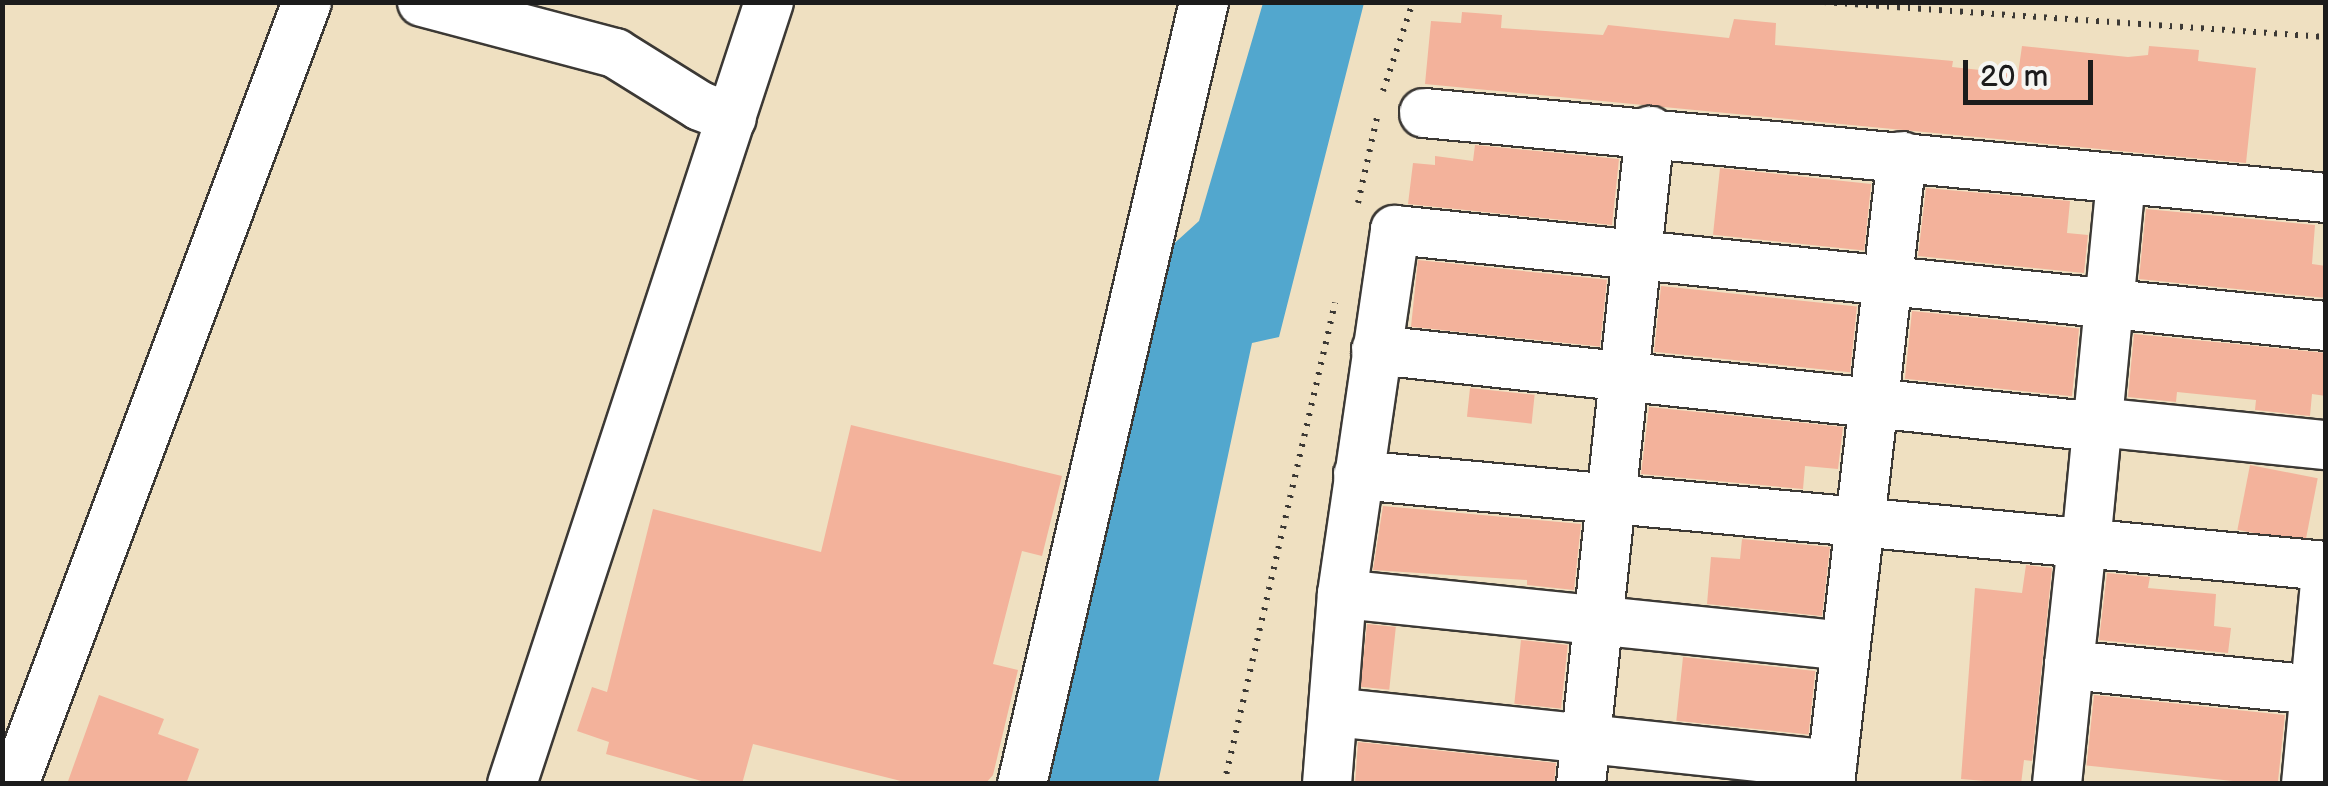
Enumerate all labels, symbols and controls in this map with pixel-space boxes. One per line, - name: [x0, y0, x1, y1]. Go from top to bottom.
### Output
- scale bar: [1968, 40, 2098, 102]
- text: 20 m: [1980, 59, 2048, 95]

